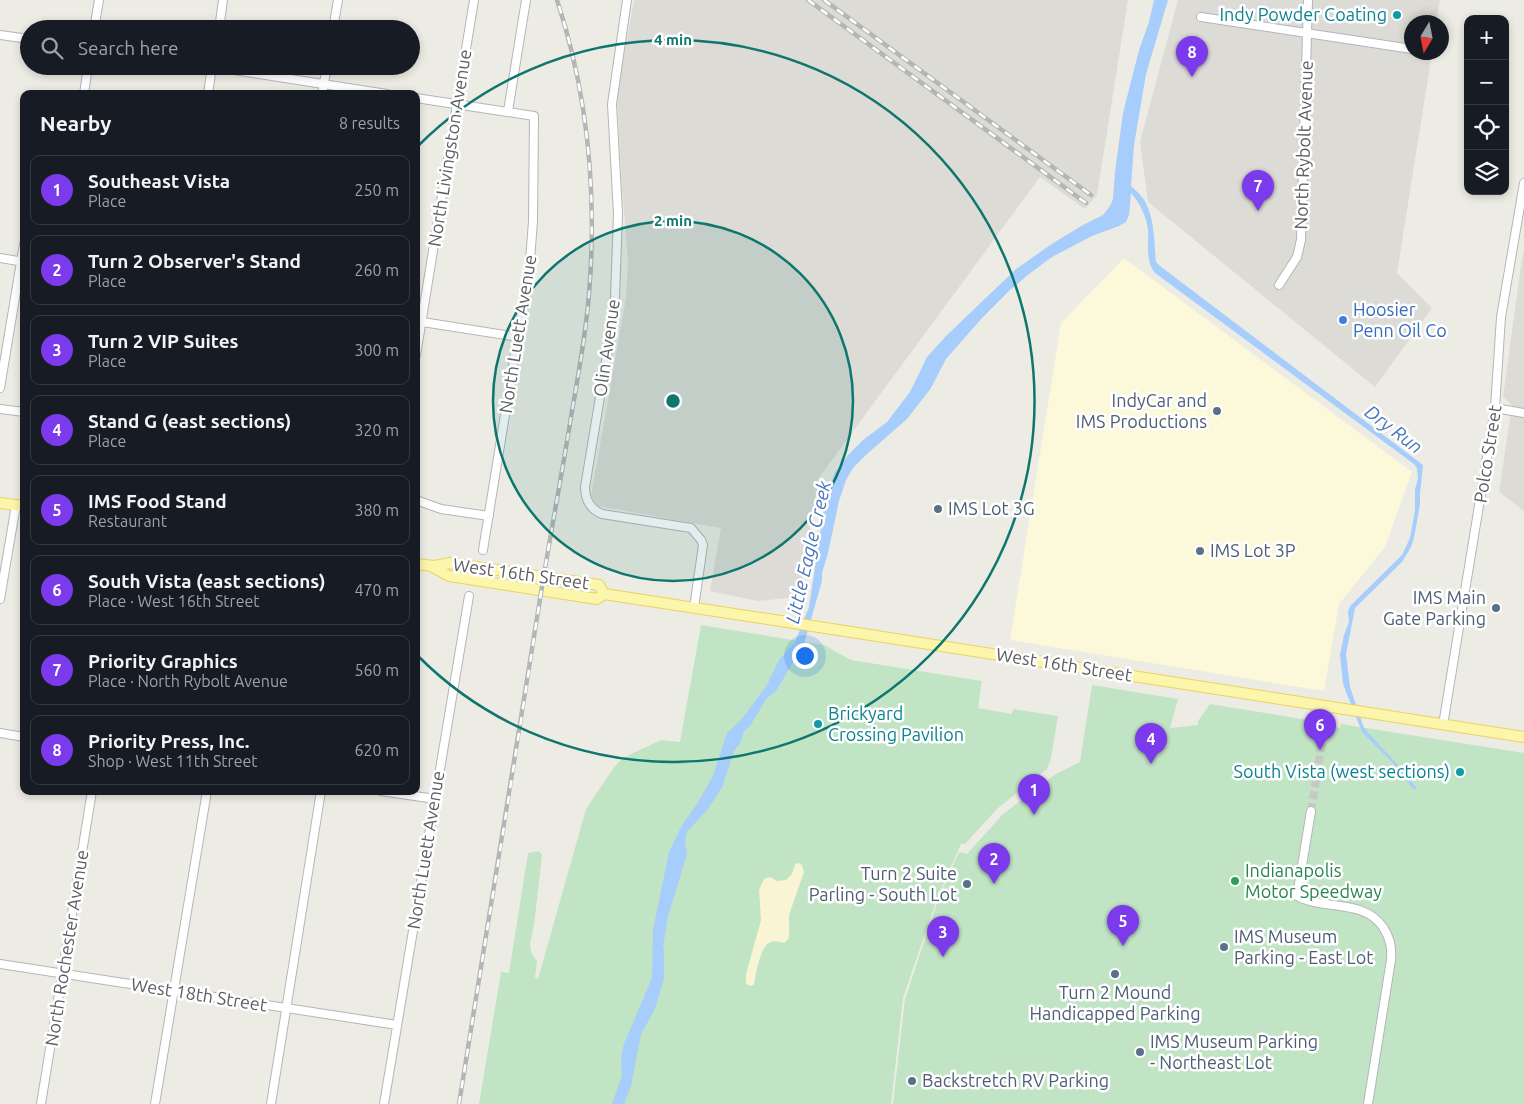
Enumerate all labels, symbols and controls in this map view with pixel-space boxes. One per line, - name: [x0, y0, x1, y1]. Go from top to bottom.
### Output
- place label: Indy Powder Coating: [1219, 4, 1387, 24]
- marker: Indy Powder Coating: [1391, 9, 1403, 21]
- north arrow: [1404, 15, 1449, 60]
- map controls: [1464, 15, 1509, 195]
- button: +: [1464, 15, 1509, 60]
- search box: [20, 20, 420, 75]
- text: 4 min: [654, 31, 692, 48]
- icon: search: [38, 34, 66, 62]
- pin: 8: [1176, 36, 1208, 77]
- text: Search here: [78, 37, 178, 59]
- street label: North Livingston Avenue: [424, 48, 474, 248]
- street label: North Rybolt Avenue: [1290, 60, 1316, 230]
- button: −: [1464, 60, 1509, 105]
- button: locate: [1464, 105, 1509, 150]
- text: Nearby: [40, 111, 111, 135]
- text: 8 results: [339, 114, 400, 132]
- button: layers: [1464, 150, 1509, 195]
- text: Southeast Vista: [88, 170, 230, 192]
- pin: 7: [1242, 170, 1274, 211]
- text: 1: [52, 181, 62, 199]
- text: 250 m: [354, 181, 399, 199]
- text: Place: [88, 192, 126, 210]
- text: 2 min: [654, 212, 692, 229]
- text: Turn 2 Observer's Stand: [88, 250, 301, 272]
- street label: North Luett Avenue: [495, 253, 539, 414]
- text: 2: [52, 261, 62, 279]
- text: 260 m: [354, 261, 399, 279]
- text: Place: [88, 272, 126, 290]
- street label: Olin Avenue: [589, 298, 623, 398]
- place label: Hoosier Penn Oil Co: [1353, 299, 1447, 340]
- marker: Hoosier Penn Oil Co: [1337, 314, 1349, 326]
- text: Turn 2 VIP Suites: [88, 330, 239, 352]
- text: 3: [52, 341, 62, 359]
- text: 300 m: [354, 341, 399, 359]
- text: Place: [88, 352, 126, 370]
- place label: IndyCar and IMS Productions: [1076, 390, 1207, 431]
- centre of rings: [664, 392, 682, 410]
- water label: Dry Run: [1361, 400, 1427, 458]
- street label: Polco Street: [1469, 403, 1505, 504]
- marker: IndyCar and IMS Productions: [1211, 405, 1223, 417]
- text: Stand G (east sections): [88, 410, 291, 432]
- text: 4: [52, 421, 62, 439]
- text: 320 m: [354, 421, 399, 439]
- text: Place: [88, 432, 126, 450]
- water label: Little Eagle Creek: [781, 478, 835, 626]
- text: IMS Food Stand: [88, 490, 227, 512]
- place label: IMS Lot 3G: [948, 498, 1035, 518]
- text: 5: [52, 501, 62, 519]
- text: 380 m: [354, 501, 399, 519]
- marker: IMS Lot 3G: [932, 503, 944, 515]
- text: Restaurant: [88, 512, 167, 530]
- place label: IMS Lot 3P: [1210, 540, 1296, 560]
- marker: IMS Lot 3P: [1194, 545, 1206, 557]
- street label: West 16th Street: [452, 554, 591, 592]
- text: South Vista (east sections): [88, 570, 326, 592]
- text: 6: [52, 581, 62, 599]
- text: 470 m: [354, 581, 399, 599]
- place label: IMS Main Gate Parking: [1383, 587, 1486, 628]
- text: Place · West 16th Street: [88, 592, 260, 610]
- marker: IMS Main Gate Parking: [1490, 602, 1502, 614]
- your location: [792, 643, 818, 669]
- street label: West 16th Street: [995, 643, 1134, 685]
- text: Priority Graphics: [88, 650, 238, 672]
- text: 7: [52, 661, 62, 679]
- text: 560 m: [354, 661, 399, 679]
- text: Place · North Rybolt Avenue: [88, 672, 288, 690]
- place label: Brickyard Crossing Pavilion: [828, 703, 964, 744]
- pin: 6: [1304, 709, 1336, 750]
- marker: Brickyard Crossing Pavilion: [812, 718, 824, 730]
- pin: 4: [1135, 723, 1167, 764]
- text: Priority Press, Inc.: [88, 730, 249, 752]
- text: 8: [52, 741, 62, 759]
- text: 620 m: [354, 741, 399, 759]
- text: Shop · West 11th Street: [88, 752, 258, 770]
- place label: South Vista (west sections): [1234, 761, 1450, 782]
- marker: South Vista (west sections): [1454, 766, 1466, 778]
- street label: North Luett Avenue: [403, 769, 447, 930]
- pin: 1: [1018, 774, 1050, 815]
- pin: 2: [978, 843, 1010, 884]
- street label: North Rochester Avenue: [41, 848, 91, 1047]
- place label: Indianapolis Motor Speedway: [1245, 860, 1382, 901]
- place label: Turn 2 Suite Parling - South Lot: [809, 863, 957, 904]
- marker: Indianapolis Motor Speedway: [1229, 875, 1241, 887]
- marker: Turn 2 Suite Parling - South Lot: [961, 878, 973, 890]
- pin: 5: [1107, 905, 1139, 946]
- pin: 3: [927, 916, 959, 957]
- place label: IMS Museum Parking - East Lot: [1234, 926, 1373, 967]
- marker: IMS Museum Parking - East Lot: [1218, 941, 1230, 953]
- marker: Turn 2 Mound Handicapped Parking: [1109, 968, 1121, 980]
- street label: West 18th Street: [130, 973, 269, 1015]
- place label: Turn 2 Mound Handicapped Parking: [1030, 982, 1200, 1023]
- place label: IMS Museum Parking - Northeast Lot: [1150, 1031, 1318, 1072]
- marker: IMS Museum Parking - Northeast Lot: [1134, 1046, 1146, 1058]
- place label: Backstretch RV Parking: [922, 1070, 1109, 1090]
- marker: Backstretch RV Parking: [906, 1075, 918, 1087]

